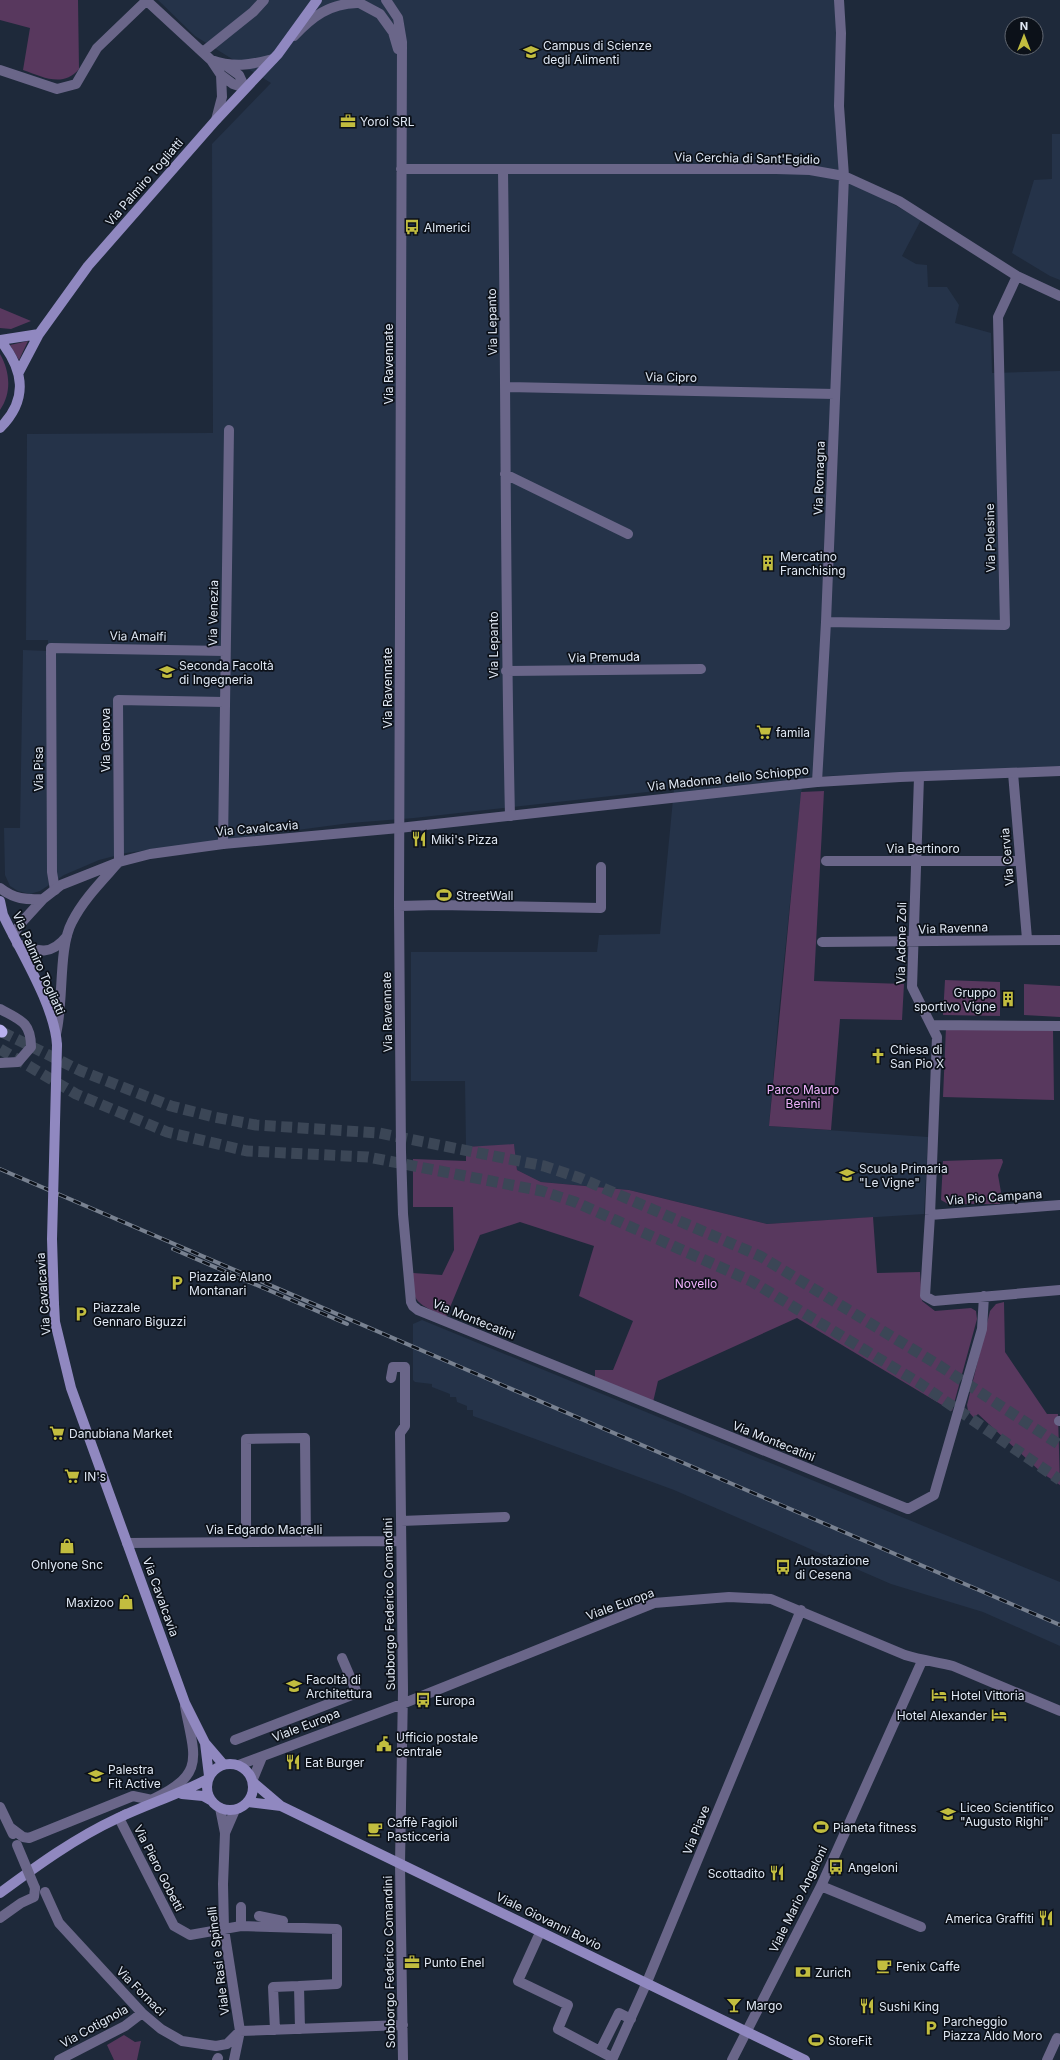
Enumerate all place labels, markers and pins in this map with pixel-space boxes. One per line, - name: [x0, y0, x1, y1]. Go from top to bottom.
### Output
- place label: Campus di Scienze degli Alimenti: [543, 38, 652, 67]
- school or university icon: Campus di Scienze degli Alimenti: [522, 43, 540, 61]
- office icon: Yoroi SRL: [339, 112, 357, 130]
- place label: Yoroi SRL: [360, 114, 415, 129]
- bus stop icon: Almerici: [403, 218, 421, 236]
- place label: Almerici: [424, 220, 470, 235]
- place label: Mercatino Franchising: [780, 549, 846, 578]
- building icon: Mercatino Franchising: [759, 554, 777, 572]
- place label: Seconda Facoltà di Ingegneria: [179, 658, 274, 687]
- school or university icon: Seconda Facoltà di Ingegneria: [158, 663, 176, 681]
- supermarket icon: famila: [755, 723, 773, 741]
- place label: famila: [776, 725, 810, 740]
- restaurant icon: Miki's Pizza: [410, 830, 428, 848]
- place label: Miki's Pizza: [431, 832, 498, 847]
- sports icon: StreetWall: [435, 886, 453, 904]
- place label: StreetWall: [456, 888, 514, 903]
- place label: Gruppo sportivo Vigne: [914, 985, 996, 1014]
- building icon: Gruppo sportivo Vigne: [999, 990, 1017, 1008]
- place label: Chiesa di San Pio X: [890, 1042, 944, 1071]
- church icon: Chiesa di San Pio X: [869, 1047, 887, 1065]
- place label: Scuola Primaria "Le Vigne": [859, 1161, 948, 1190]
- school or university icon: Scuola Primaria "Le Vigne": [838, 1166, 856, 1184]
- place label: Piazzale Alano Montanari: [189, 1269, 272, 1298]
- parking icon: Piazzale Alano Montanari: [168, 1274, 186, 1292]
- place label: Piazzale Gennaro Biguzzi: [93, 1300, 186, 1329]
- parking icon: Piazzale Gennaro Biguzzi: [72, 1305, 90, 1323]
- supermarket icon: Danubiana Market: [48, 1424, 66, 1442]
- place label: Danubiana Market: [69, 1426, 172, 1441]
- supermarket icon: IN's: [63, 1467, 81, 1485]
- place label: IN's: [84, 1469, 106, 1484]
- shop icon: Onlyone Snc: [58, 1537, 76, 1555]
- place label: Autostazione di Cesena: [795, 1553, 869, 1582]
- place label: Onlyone Snc: [31, 1557, 103, 1572]
- bus stop icon: Autostazione di Cesena: [774, 1558, 792, 1576]
- shop icon: Maxizoo: [117, 1593, 135, 1611]
- place label: Maxizoo: [66, 1595, 114, 1610]
- place label: Facoltà di Architettura: [306, 1672, 372, 1701]
- school or university icon: Facoltà di Architettura: [285, 1677, 303, 1695]
- hotel icon: Hotel Vittoria: [930, 1686, 948, 1704]
- place label: Hotel Vittoria: [951, 1688, 1024, 1703]
- bus stop icon: Europa: [414, 1691, 432, 1709]
- place label: Europa: [435, 1693, 475, 1708]
- hotel icon: Hotel Alexander: [990, 1706, 1008, 1724]
- place label: Hotel Alexander: [897, 1708, 987, 1723]
- place label: Ufficio postale centrale: [396, 1730, 478, 1759]
- public building icon: Ufficio postale centrale: [375, 1735, 393, 1753]
- restaurant icon: Eat Burger: [284, 1753, 302, 1771]
- place label: Eat Burger: [305, 1755, 365, 1770]
- place label: Palestra Fit Active: [108, 1762, 161, 1791]
- school or university icon: Palestra Fit Active: [87, 1767, 105, 1785]
- place label: Liceo Scientifico "Augusto Righi": [960, 1800, 1054, 1829]
- school or university icon: Liceo Scientifico "Augusto Righi": [939, 1805, 957, 1823]
- place label: Caffè Fagioli Pasticceria: [387, 1815, 458, 1844]
- sports icon: Pianeta fitness: [812, 1818, 830, 1836]
- cafe icon: Caffè Fagioli Pasticceria: [366, 1820, 384, 1838]
- place label: Pianeta fitness: [833, 1820, 917, 1835]
- bus stop icon: Angeloni: [827, 1858, 845, 1876]
- place label: Angeloni: [848, 1860, 898, 1875]
- restaurant icon: Scottadito: [768, 1864, 786, 1882]
- place label: Scottadito: [708, 1866, 765, 1881]
- restaurant icon: America Graffiti: [1037, 1909, 1055, 1927]
- place label: America Graffiti: [945, 1911, 1034, 1926]
- office icon: Punto Enel: [403, 1953, 421, 1971]
- place label: Punto Enel: [424, 1955, 484, 1970]
- cafe icon: Fenix Caffe: [875, 1957, 893, 1975]
- place label: Fenix Caffe: [896, 1959, 960, 1974]
- bank icon: Zurich: [794, 1963, 812, 1981]
- place label: Zurich: [815, 1965, 851, 1980]
- bar icon: Margo: [725, 1996, 743, 2014]
- restaurant icon: Sushi King: [858, 1997, 876, 2015]
- place label: Margo: [746, 1998, 782, 2013]
- place label: Sushi King: [879, 1999, 939, 2014]
- place label: Parcheggio Piazza Aldo Moro: [943, 2014, 1042, 2043]
- parking icon: Parcheggio Piazza Aldo Moro: [922, 2019, 940, 2037]
- sports icon: StoreFit: [807, 2031, 825, 2049]
- place label: StoreFit: [828, 2033, 872, 2048]

